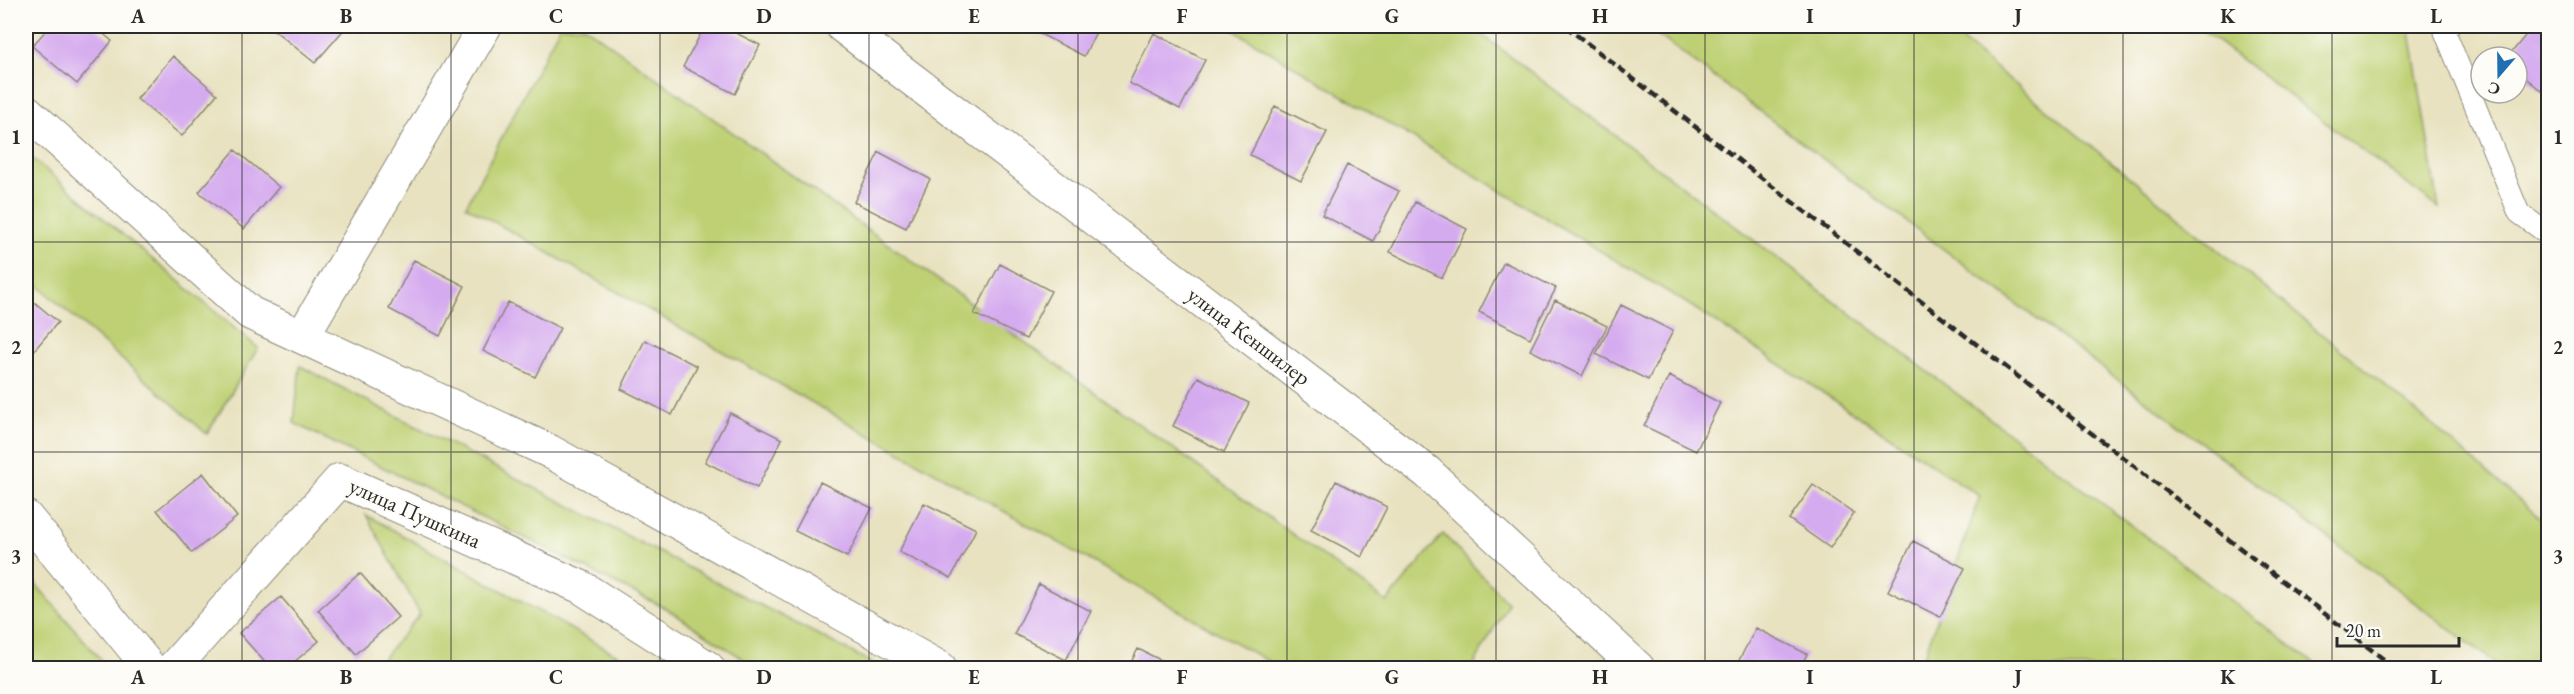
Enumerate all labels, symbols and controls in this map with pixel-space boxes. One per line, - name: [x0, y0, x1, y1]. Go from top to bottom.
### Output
- text: A: [130, 3, 146, 29]
- text: B: [340, 3, 352, 29]
- text: C: [549, 3, 563, 29]
- text: D: [756, 3, 772, 29]
- text: E: [968, 3, 980, 29]
- text: F: [1177, 3, 1188, 29]
- text: G: [1385, 3, 1399, 29]
- text: H: [1592, 3, 1608, 29]
- text: I: [1806, 3, 1814, 29]
- text: J: [2012, 3, 2022, 29]
- text: K: [2220, 3, 2236, 29]
- text: L: [2430, 3, 2442, 29]
- north arrow: [2469, 45, 2529, 105]
- text: С: [2485, 77, 2503, 100]
- text: 1: [11, 124, 21, 150]
- text: 1: [2553, 124, 2563, 150]
- street label: улица Кеншилер: [1181, 280, 1317, 392]
- text: 2: [11, 334, 22, 360]
- text: 2: [2553, 334, 2564, 360]
- street label: улица Пушкина: [345, 471, 486, 555]
- text: 3: [11, 543, 21, 569]
- text: 3: [2553, 543, 2563, 569]
- scale bar: [2337, 610, 2458, 648]
- text: 20 m: [2346, 619, 2381, 642]
- text: A: [130, 664, 146, 690]
- text: B: [340, 664, 352, 690]
- text: C: [549, 664, 563, 690]
- text: D: [756, 664, 772, 690]
- text: E: [968, 664, 980, 690]
- text: F: [1177, 664, 1188, 690]
- text: G: [1385, 664, 1399, 690]
- text: H: [1592, 664, 1608, 690]
- text: I: [1806, 664, 1814, 690]
- text: J: [2012, 664, 2022, 690]
- text: K: [2220, 664, 2236, 690]
- text: L: [2430, 664, 2442, 690]

